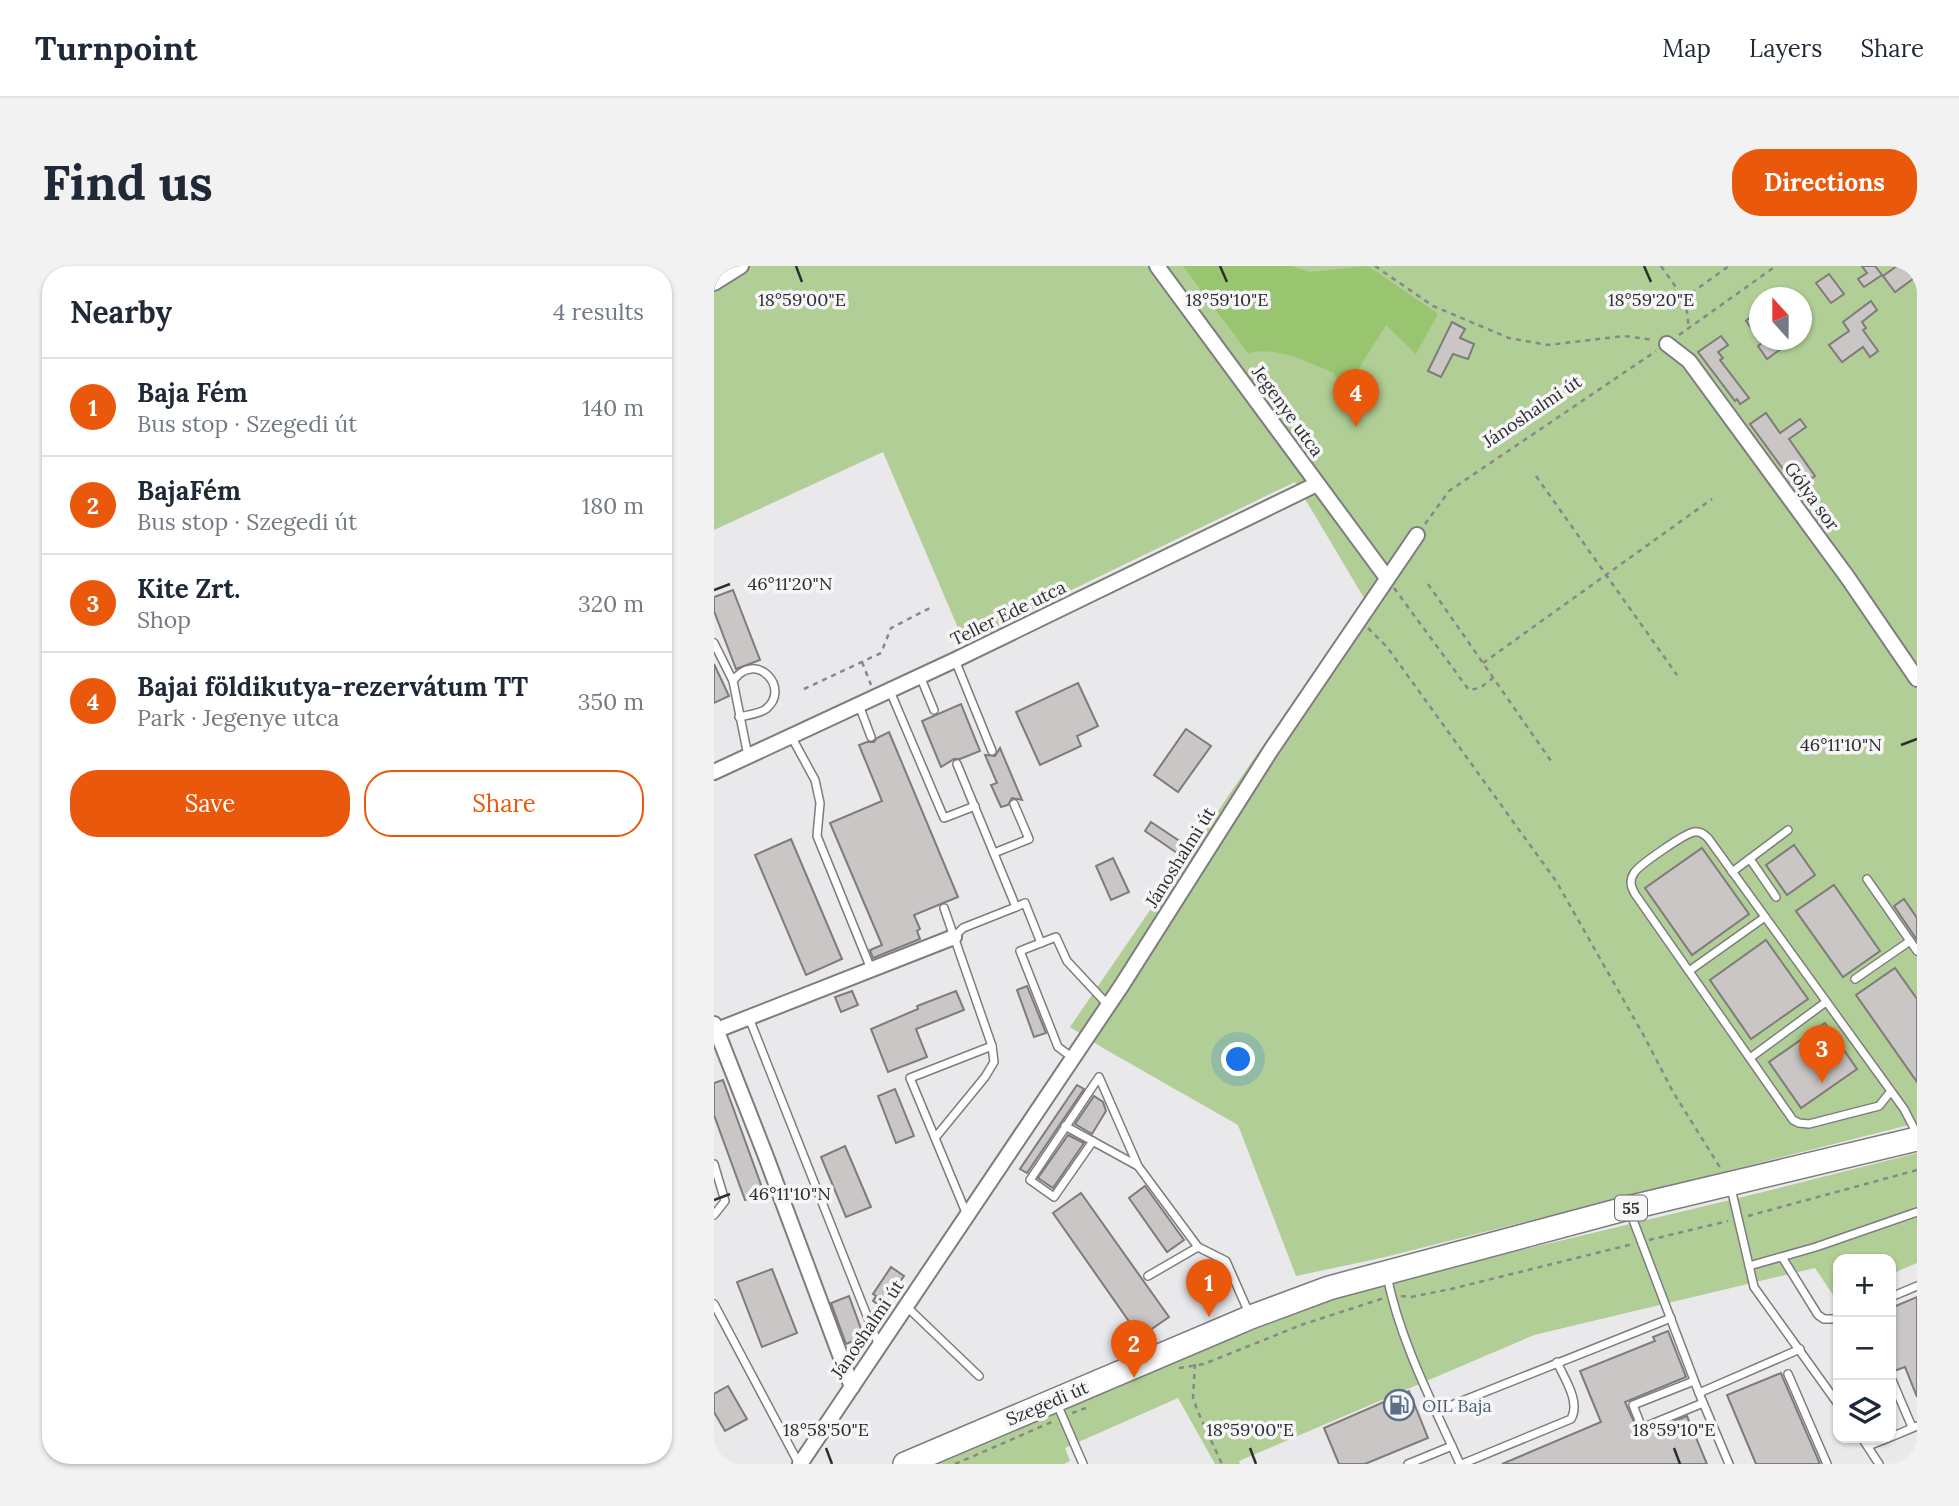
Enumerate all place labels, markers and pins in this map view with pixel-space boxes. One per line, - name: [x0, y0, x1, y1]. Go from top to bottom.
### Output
- pin: 4: [1333, 369, 1379, 427]
- pin: 3: [1799, 1025, 1845, 1083]
- pin: 1: [1186, 1259, 1232, 1317]
- pin: 2: [1111, 1320, 1157, 1378]
- fuel station icon: OIL Baja: [1382, 1388, 1416, 1422]
- place label: OIL Baja: [1422, 1394, 1492, 1417]

